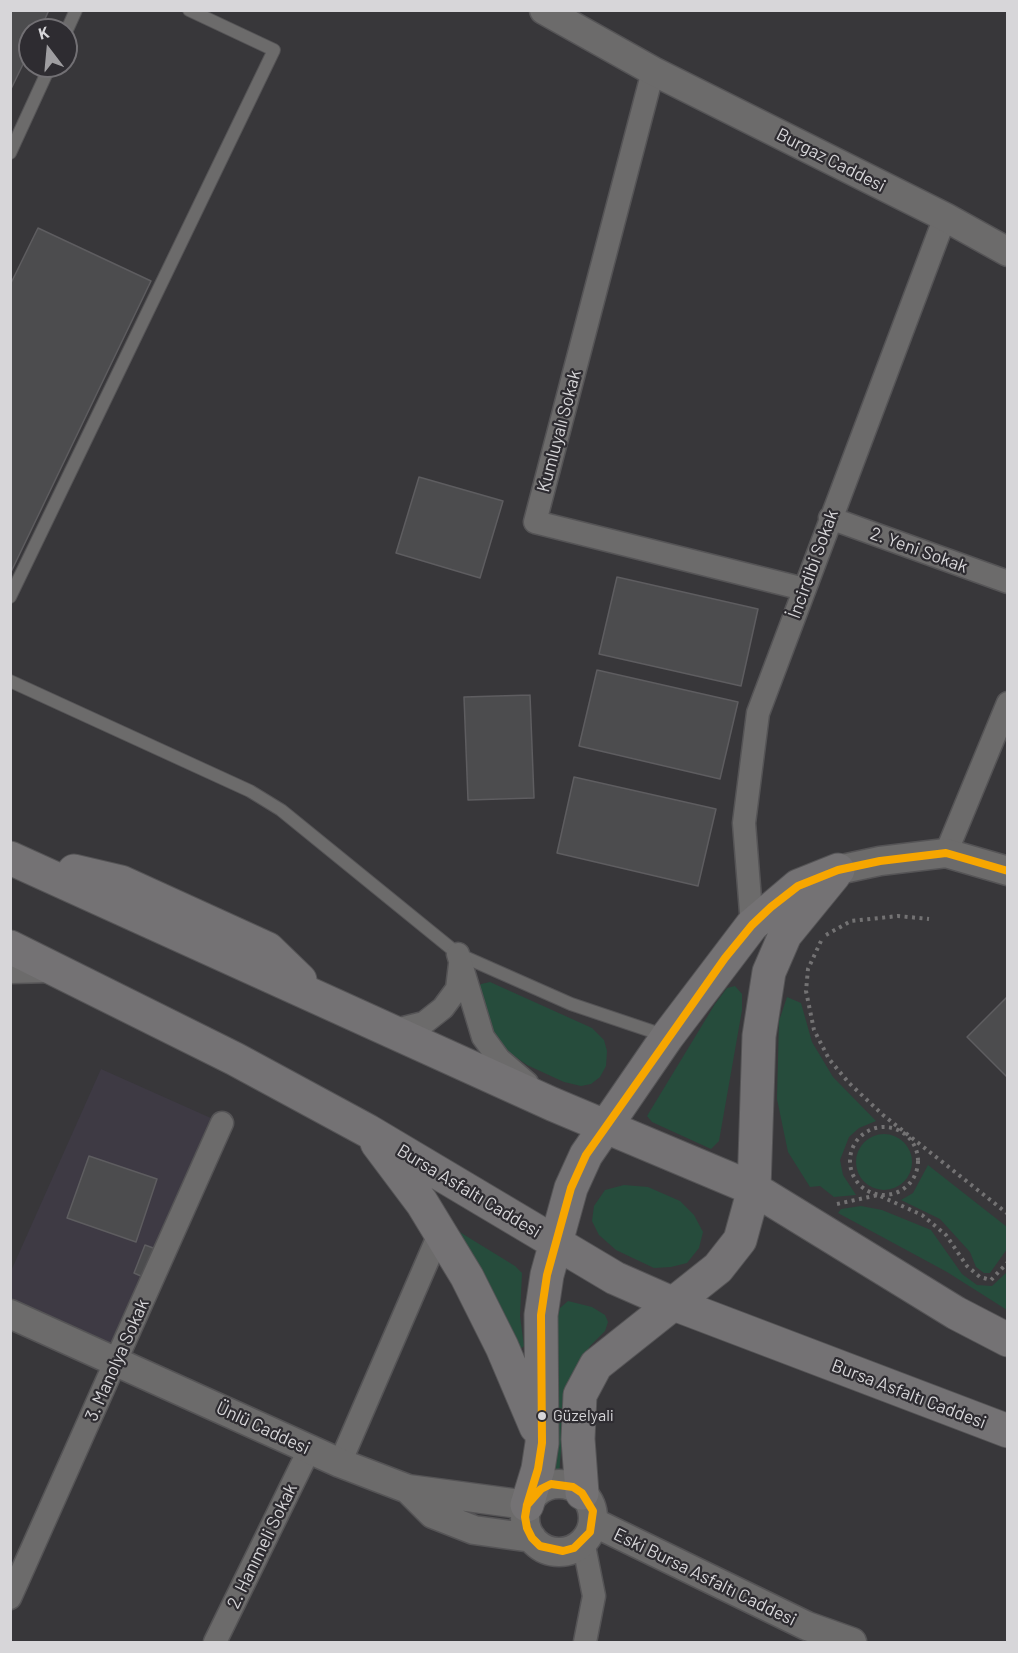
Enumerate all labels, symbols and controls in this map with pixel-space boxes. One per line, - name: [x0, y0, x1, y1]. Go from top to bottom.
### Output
- north arrow: [18, 18, 78, 78]
- text: K: [36, 22, 51, 43]
- street label: Burgaz Caddesi: [773, 123, 889, 197]
- street label: Kumluyalı Sokak: [532, 368, 586, 494]
- street label: İncirdibi Sokak: [783, 507, 843, 621]
- street label: 2. Yeni Sokak: [867, 522, 971, 578]
- street label: Bursa Asfaltı Caddesi: [393, 1140, 545, 1242]
- street label: 3. Manolya Sokak: [80, 1295, 154, 1425]
- street label: Bursa Asfaltı Caddesi: [829, 1355, 989, 1433]
- street label: Ünlü Caddesi: [213, 1397, 313, 1459]
- place label: Güzelyali: [553, 1406, 614, 1426]
- marker: Güzelyali: [536, 1410, 548, 1422]
- street label: 2. Hanımeli Sokak: [222, 1480, 302, 1612]
- street label: Eski Bursa Asfaltı Caddesi: [610, 1523, 800, 1631]

